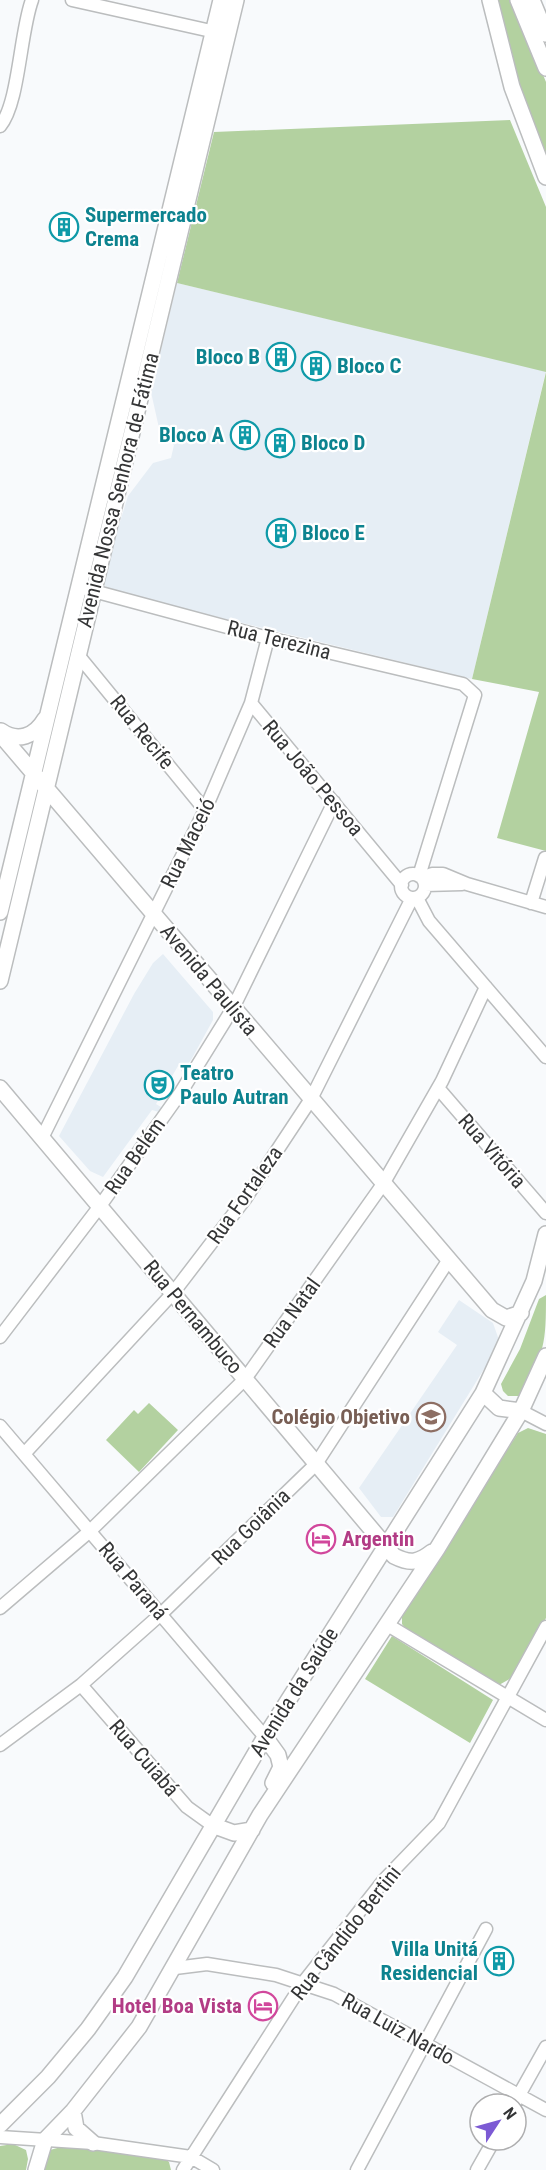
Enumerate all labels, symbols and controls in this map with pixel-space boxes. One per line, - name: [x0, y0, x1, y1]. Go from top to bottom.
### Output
- place label: Supermercado Crema: [85, 203, 207, 251]
- building icon: Supermercado Crema: [48, 211, 80, 243]
- building icon: Bloco B: [265, 341, 297, 373]
- place label: Bloco B: [196, 345, 260, 369]
- street label: Avenida Nossa Senhora de Fátima: [72, 350, 164, 630]
- building icon: Bloco C: [300, 350, 332, 382]
- place label: Bloco C: [337, 354, 401, 378]
- building icon: Bloco A: [229, 419, 261, 451]
- place label: Bloco A: [159, 423, 224, 447]
- building icon: Bloco D: [264, 427, 296, 459]
- place label: Bloco D: [301, 431, 365, 455]
- building icon: Bloco E: [265, 517, 297, 549]
- place label: Bloco E: [302, 521, 365, 545]
- street label: Rua Terezina: [225, 616, 333, 664]
- street label: Rua Recife: [105, 690, 179, 774]
- street label: Rua João Pessoa: [258, 715, 368, 841]
- street label: Rua Maceió: [156, 794, 220, 892]
- street label: Avenida Paulista: [156, 920, 262, 1040]
- place label: Teatro Paulo Autran: [180, 1061, 289, 1109]
- theatre icon: Teatro Paulo Autran: [143, 1069, 175, 1101]
- street label: Rua Vitória: [453, 1109, 531, 1193]
- street label: Rua Belém: [100, 1113, 170, 1199]
- street label: Rua Fortaleza: [203, 1142, 287, 1248]
- street label: Rua Pernambuco: [139, 1255, 247, 1379]
- street label: Rua Natal: [259, 1273, 325, 1353]
- school or university icon: Colégio Objetivo: [415, 1401, 447, 1433]
- place label: Colégio Objetivo: [271, 1405, 410, 1429]
- street label: Rua Goiânia: [207, 1484, 295, 1570]
- hotel icon: Argentin: [305, 1523, 337, 1555]
- place label: Argentin: [342, 1527, 414, 1551]
- street label: Rua Paraná: [94, 1537, 172, 1625]
- street label: Avenida da Saúde: [245, 1623, 343, 1761]
- street label: Rua Cuiabá: [104, 1715, 184, 1801]
- street label: Rua Cândido Bertini: [286, 1861, 406, 2005]
- place label: Villa Unitá Residencial: [381, 1937, 478, 1985]
- building icon: Villa Unitá Residencial: [483, 1945, 515, 1977]
- street label: Rua Luiz Nardo: [338, 1988, 458, 2070]
- hotel icon: Hotel Boa Vista: [247, 1990, 279, 2022]
- place label: Hotel Boa Vista: [112, 1994, 242, 2018]
- north arrow: [468, 2092, 528, 2152]
- text: N: [499, 2104, 520, 2123]

